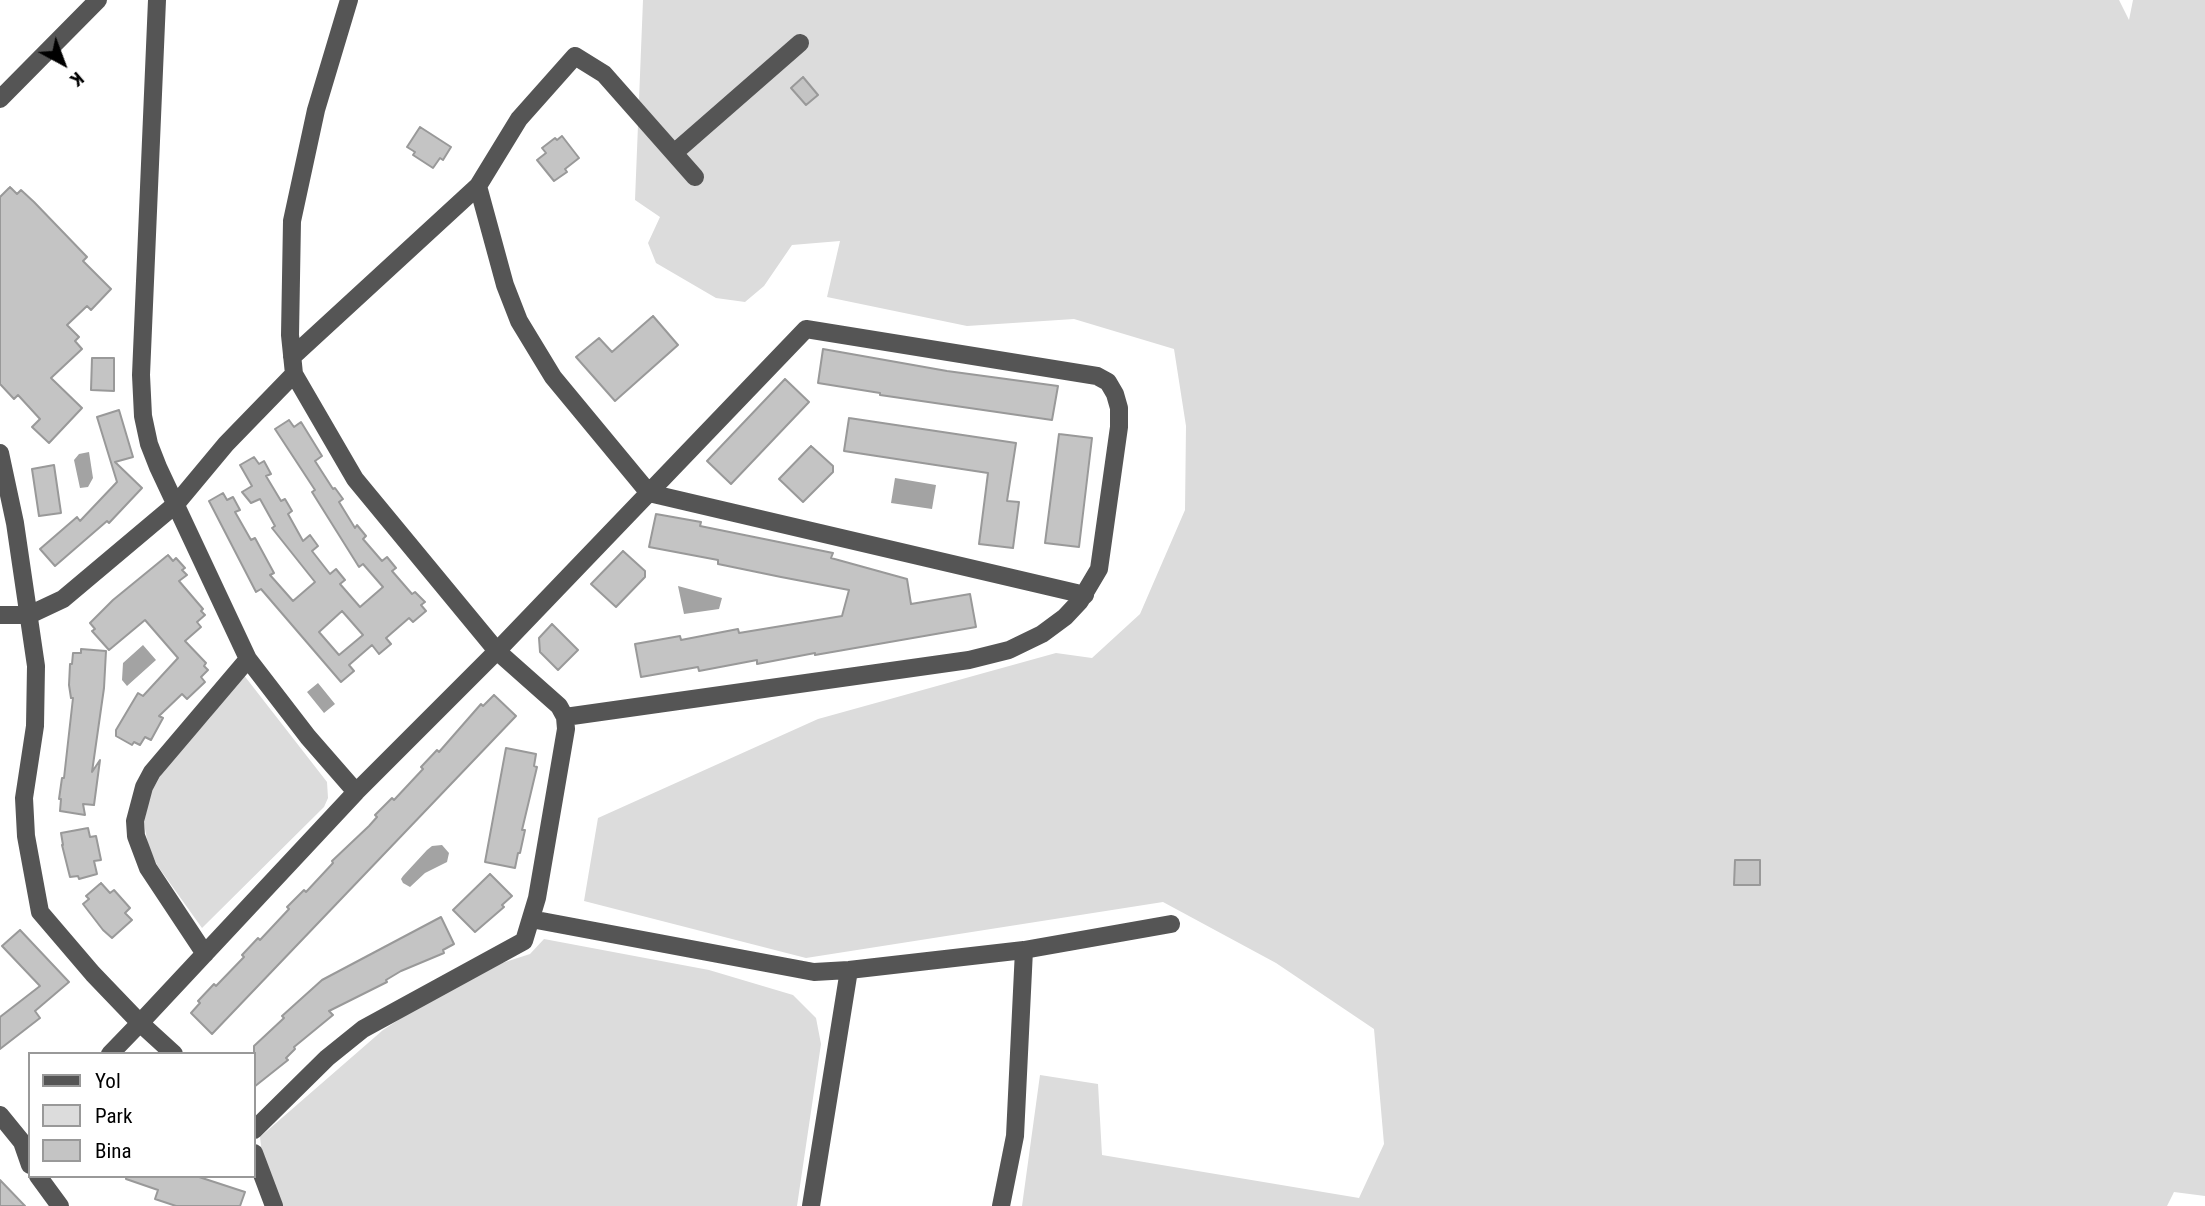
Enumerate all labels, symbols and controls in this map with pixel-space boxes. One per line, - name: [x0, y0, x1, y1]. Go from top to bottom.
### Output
- north arrow: [28, 28, 98, 98]
- text: K: [66, 67, 89, 91]
- legend: [28, 1052, 256, 1178]
- text: Yol: [95, 1069, 121, 1093]
- text: Park: [95, 1104, 132, 1128]
- text: Bina: [95, 1139, 132, 1163]

